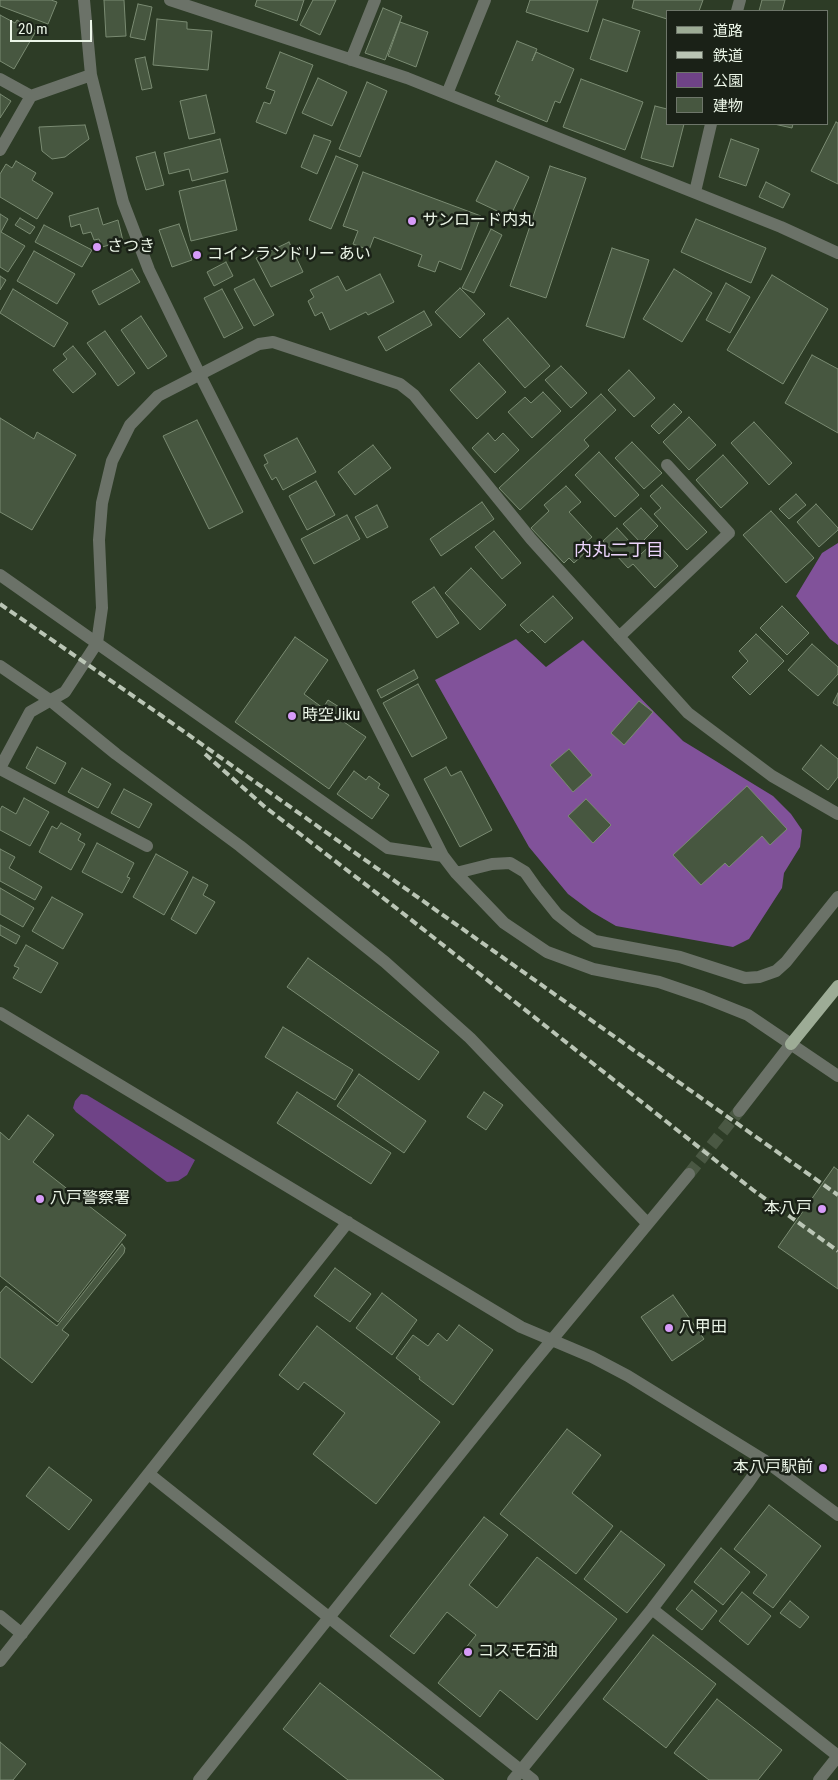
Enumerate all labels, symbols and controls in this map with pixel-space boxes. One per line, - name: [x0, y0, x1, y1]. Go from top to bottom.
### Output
- scale bar: [12, 10, 95, 42]
- legend: [666, 10, 828, 125]
- text: 20 m: [18, 20, 48, 38]
- text: 道路: [713, 22, 743, 40]
- text: 鉄道: [713, 47, 743, 65]
- text: 公園: [713, 72, 743, 90]
- text: 建物: [713, 97, 743, 115]
- place label: サンロード内丸: [422, 211, 534, 231]
- marker: サンロード内丸: [406, 215, 418, 227]
- place label: さつき: [107, 237, 155, 257]
- marker: さつき: [91, 241, 103, 253]
- place label: コインランドリー あい: [207, 245, 371, 265]
- marker: コインランドリー あい: [191, 249, 203, 261]
- district label: 内丸二丁目: [574, 540, 664, 562]
- place label: 時空Jiku: [302, 706, 360, 726]
- marker: 時空Jiku: [286, 710, 298, 722]
- place label: 八戸警察署: [50, 1189, 130, 1209]
- marker: 八戸警察署: [34, 1193, 46, 1205]
- place label: 本八戸: [764, 1199, 812, 1219]
- marker: 本八戸: [816, 1203, 828, 1215]
- place label: 八甲田: [679, 1318, 727, 1338]
- marker: 八甲田: [663, 1322, 675, 1334]
- place label: 本八戸駅前: [733, 1458, 813, 1478]
- marker: 本八戸駅前: [817, 1462, 829, 1474]
- place label: コスモ石油: [478, 1642, 558, 1662]
- marker: コスモ石油: [462, 1646, 474, 1658]

